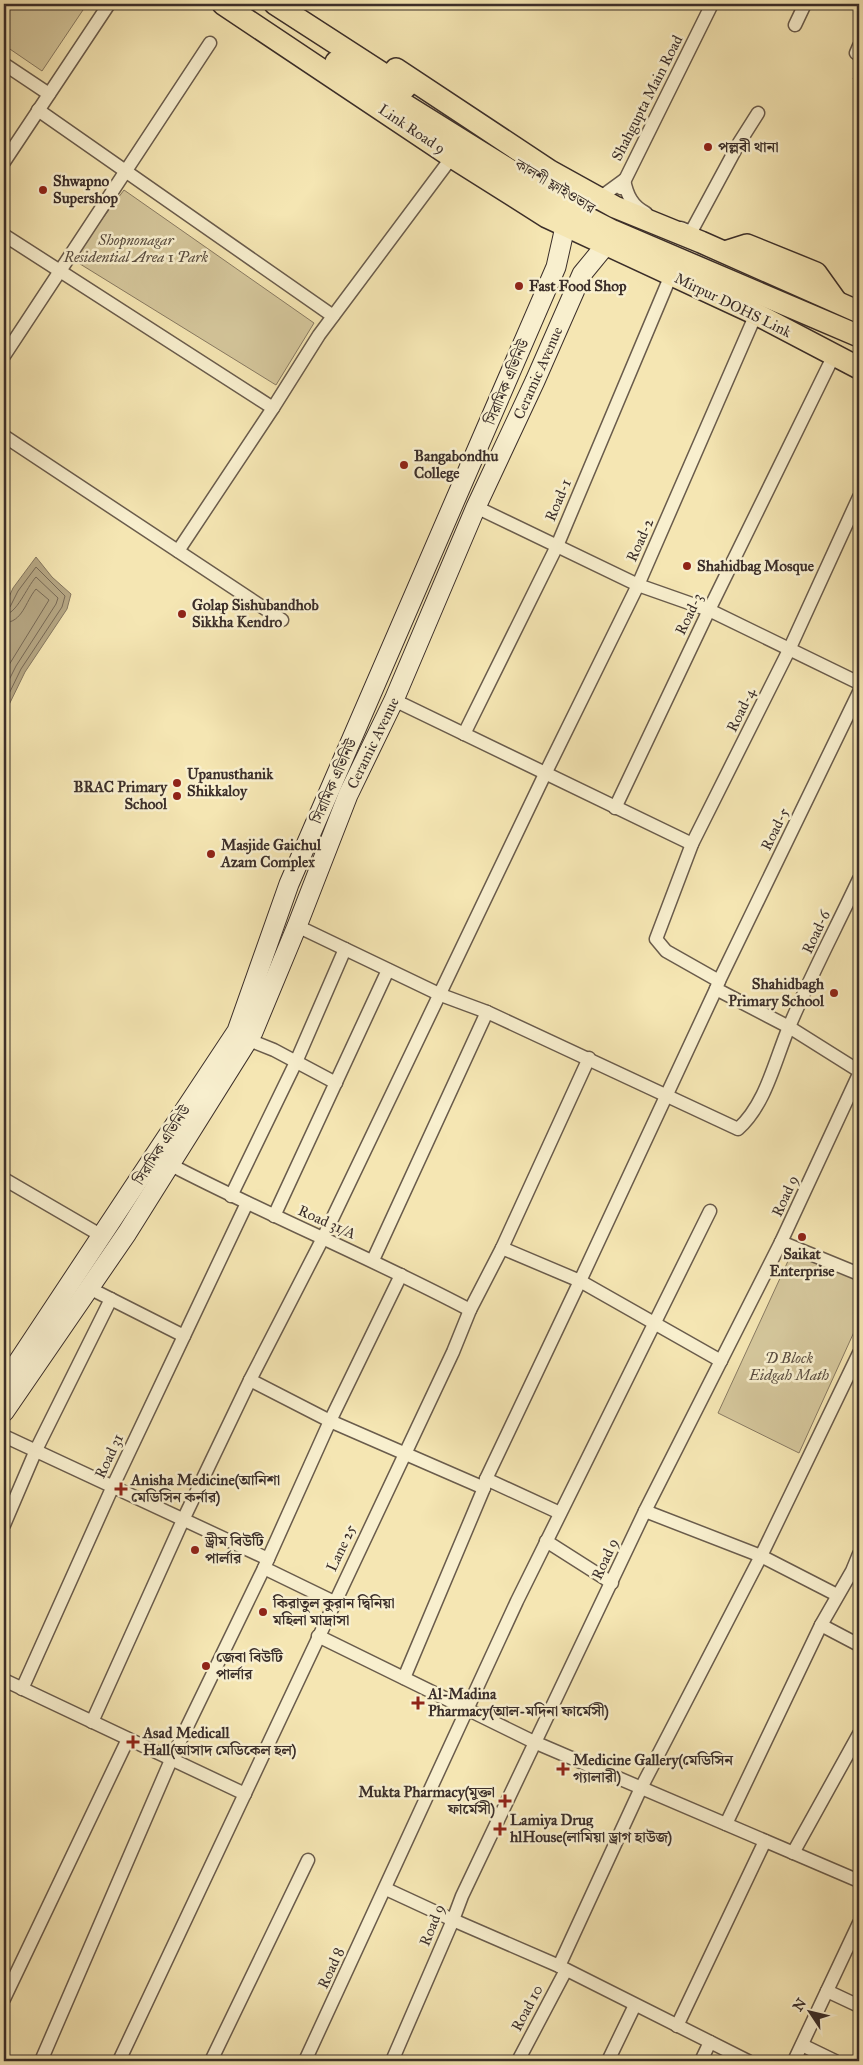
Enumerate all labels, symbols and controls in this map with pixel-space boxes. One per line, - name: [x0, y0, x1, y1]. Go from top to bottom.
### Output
- street label: Shahgupta Main Road: [608, 32, 687, 164]
- street label: Link Road 9: [375, 100, 449, 158]
- place label: পল্লবী থানা: [718, 138, 779, 156]
- marker: পল্লবী থানা: [702, 141, 714, 153]
- street label: কালশী ফ্লাইওভার: [511, 154, 600, 218]
- place label: Shwapno Supershop: [53, 172, 118, 208]
- marker: Shwapno Supershop: [37, 184, 49, 196]
- park label: Shopnonagar Residential Area 1 Park: [63, 231, 209, 266]
- street label: Mirpur DOHS Link: [672, 269, 794, 341]
- place label: Fast Food Shop: [529, 277, 627, 296]
- marker: Fast Food Shop: [513, 280, 525, 292]
- street label: Ceramic Avenue: [510, 324, 566, 422]
- street label: সিরামিক এভিনিউ: [481, 336, 533, 428]
- place label: Bangabondhu College: [414, 447, 499, 483]
- marker: Bangabondhu College: [398, 459, 410, 471]
- street label: Road-1: [541, 476, 575, 524]
- street label: Road-2: [623, 515, 658, 564]
- place label: Shahidbag Mosque: [697, 557, 815, 576]
- marker: Shahidbag Mosque: [681, 560, 693, 572]
- street label: Road-3: [671, 590, 707, 638]
- place label: Golap Sishubandhob Sikkha Kendro: [192, 596, 319, 631]
- marker: Golap Sishubandhob Sikkha Kendro: [176, 608, 188, 620]
- street label: Road-4: [723, 685, 760, 735]
- street label: Ceramic Avenue: [343, 694, 403, 792]
- street label: সিরামিক এভিনিউ: [307, 735, 361, 827]
- place label: Upanusthanik Shikkaloy: [187, 765, 274, 801]
- marker: Upanusthanik Shikkaloy: [171, 777, 183, 789]
- place label: BRAC Primary School: [74, 778, 168, 813]
- marker: BRAC Primary School: [171, 790, 183, 802]
- street label: Road-5: [757, 805, 793, 853]
- place label: Masjide Gaichul Azam Complex: [220, 836, 322, 872]
- marker: Masjide Gaichul Azam Complex: [205, 848, 217, 860]
- street label: Road-6: [798, 906, 834, 957]
- place label: Shahidbagh Primary School: [728, 975, 825, 1011]
- marker: Shahidbagh Primary School: [828, 987, 840, 999]
- street label: সিরামিক এভিনিউ: [129, 1101, 195, 1189]
- street label: Road 9: [768, 1173, 802, 1219]
- street label: Road 31/A: [295, 1201, 359, 1243]
- marker: Saikat Enterprise: [796, 1231, 808, 1243]
- place label: Saikat Enterprise: [770, 1245, 835, 1281]
- park label: D Block Eidgah Math: [748, 1349, 830, 1384]
- street label: Road 31: [91, 1431, 127, 1481]
- place label: Anisha Medicine(আনিশা মেডিসিন কর্নার): [130, 1471, 280, 1507]
- marker: Anisha Medicine(আনিশা মেডিসিন কর্নার): [115, 1483, 127, 1495]
- street label: Lane 25: [322, 1522, 360, 1574]
- place label: ড্রীম বিউটি পার্লার: [204, 1532, 265, 1567]
- street label: Road 9: [588, 1536, 622, 1582]
- marker: ড্রীম বিউটি পার্লার: [189, 1544, 201, 1556]
- place label: কিরাতুল কুরান দ্বিনিয়া মহিলা মাদ্রাসা: [272, 1594, 395, 1629]
- marker: কিরাতুল কুরান দ্বিনিয়া মহিলা মাদ্রাসা: [257, 1606, 269, 1618]
- place label: জেবা বিউটি পার্লার: [216, 1648, 284, 1683]
- marker: জেবা বিউটি পার্লার: [200, 1660, 212, 1672]
- place label: Al-Madina Pharmacy(আল-মদিনা ফার্মেসী): [427, 1685, 609, 1721]
- marker: Al-Madina Pharmacy(আল-মদিনা ফার্মেসী): [412, 1697, 424, 1709]
- place label: Asad Medicall Hall(আসাদ মেডিকেল হল): [142, 1724, 296, 1760]
- marker: Asad Medicall Hall(আসাদ মেডিকেল হল): [127, 1736, 139, 1748]
- place label: Medicine Gallery(মেডিসিন গ্যালারী): [573, 1751, 734, 1787]
- marker: Medicine Gallery(মেডিসিন গ্যালারী): [557, 1763, 569, 1775]
- place label: Mukta Pharmacy(মুক্তা ফার্মেসী): [358, 1783, 495, 1819]
- marker: Mukta Pharmacy(মুক্তা ফার্মেসী): [499, 1795, 511, 1807]
- place label: Lamiya Drug hlHouse(লামিয়া ড্রাগ হাউজ): [509, 1811, 672, 1847]
- marker: Lamiya Drug hlHouse(লামিয়া ড্রাগ হাউজ): [494, 1823, 506, 1835]
- street label: Road 9: [416, 1902, 448, 1948]
- street label: Road 8: [314, 1945, 348, 1991]
- street label: Road 10: [507, 1982, 547, 2034]
- north arrow: [786, 1988, 836, 2038]
- text: N: [789, 1995, 810, 2015]

